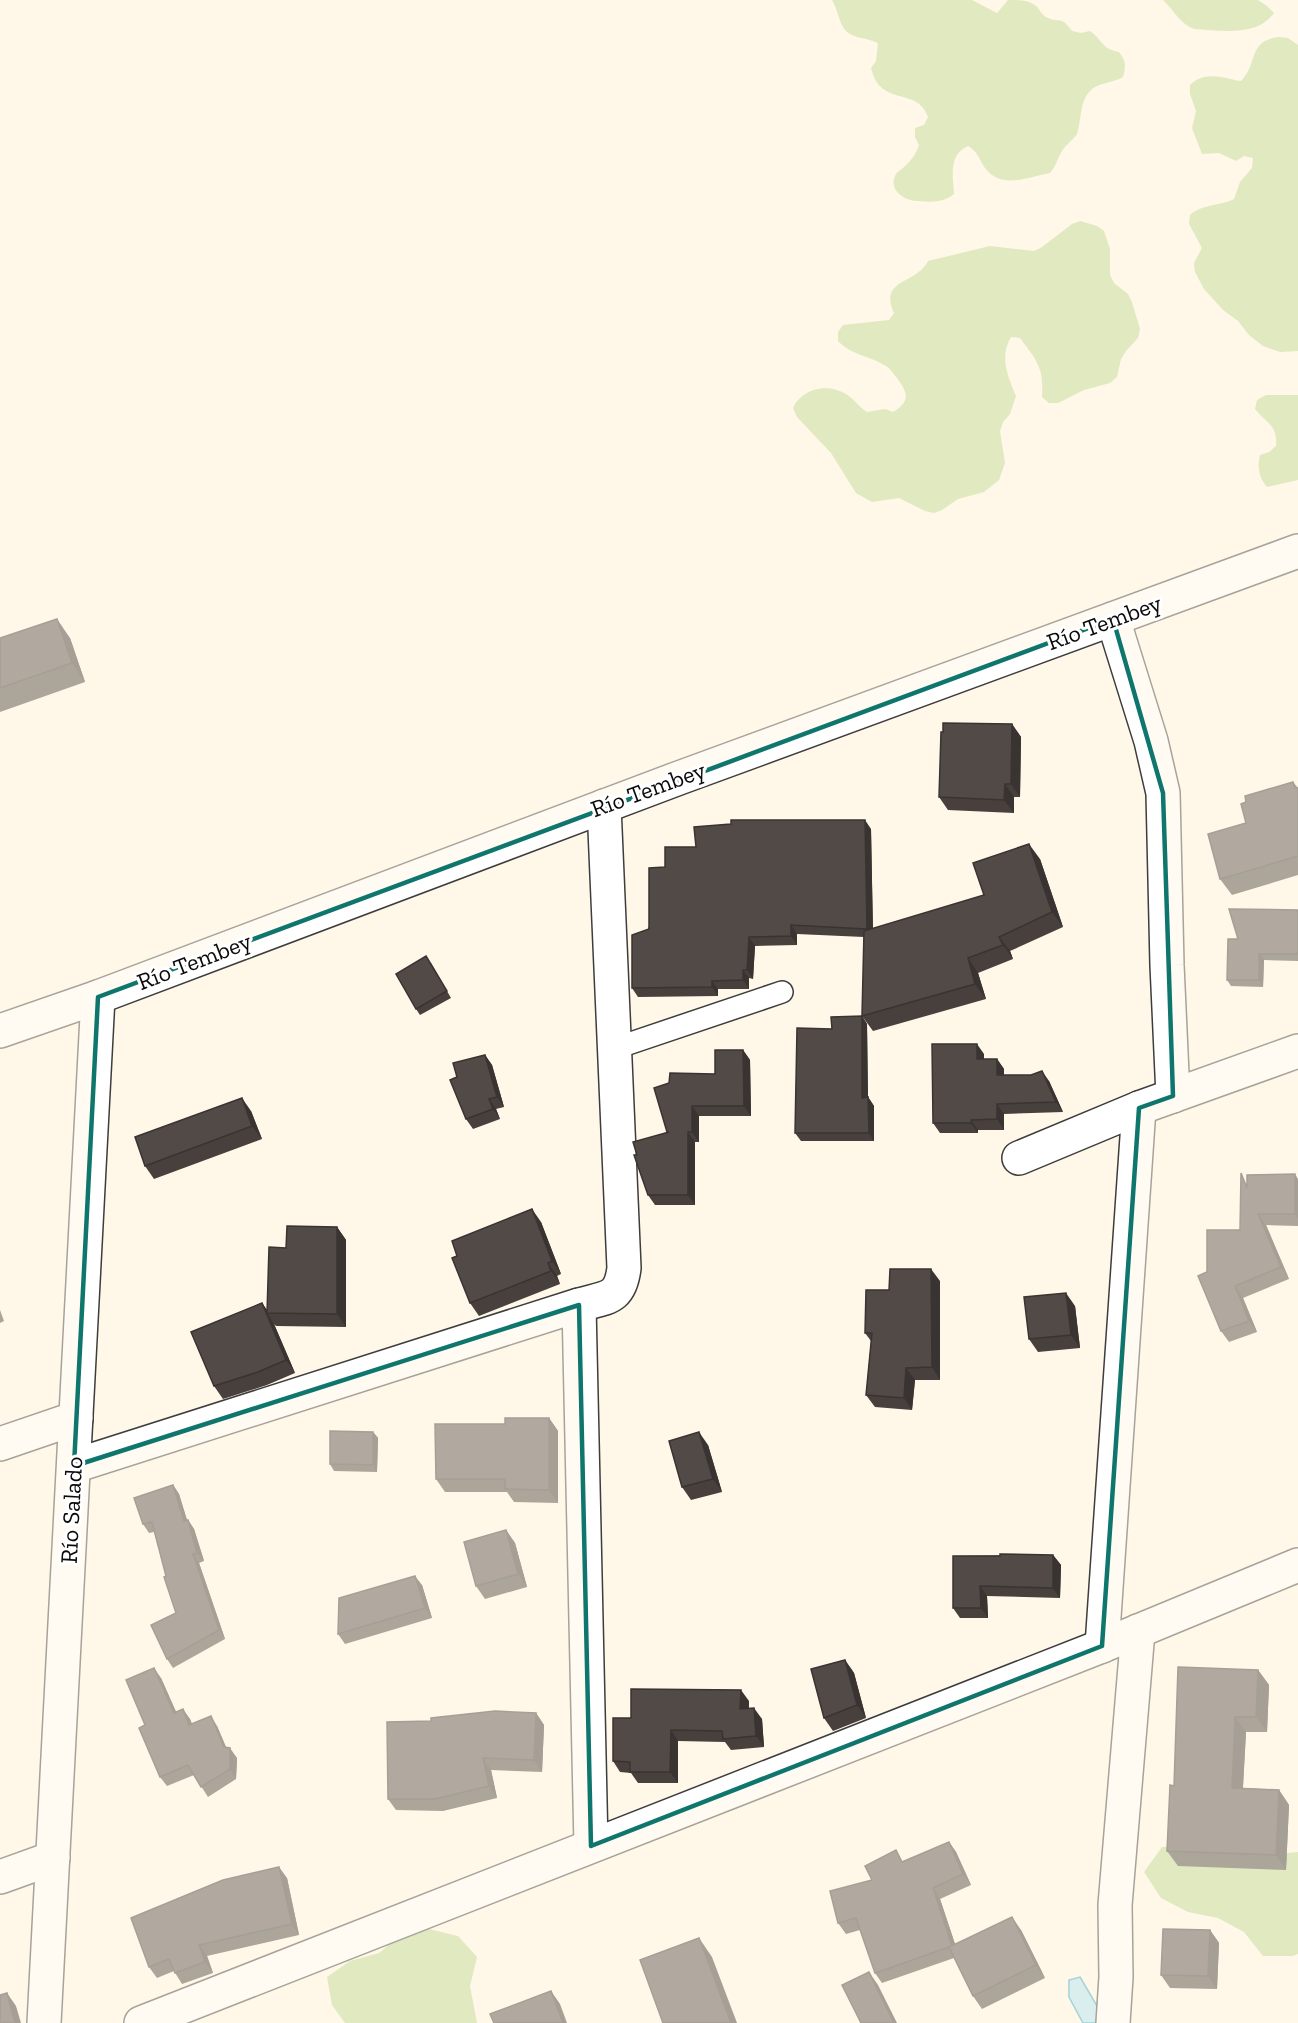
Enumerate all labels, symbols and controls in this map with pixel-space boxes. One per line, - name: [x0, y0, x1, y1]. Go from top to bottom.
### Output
- street label: Río Tembey: [1043, 588, 1166, 656]
- street label: Río Tembey: [587, 755, 710, 823]
- street label: Río Tembey: [133, 926, 256, 996]
- street label: Río Salado: [54, 1456, 88, 1564]

